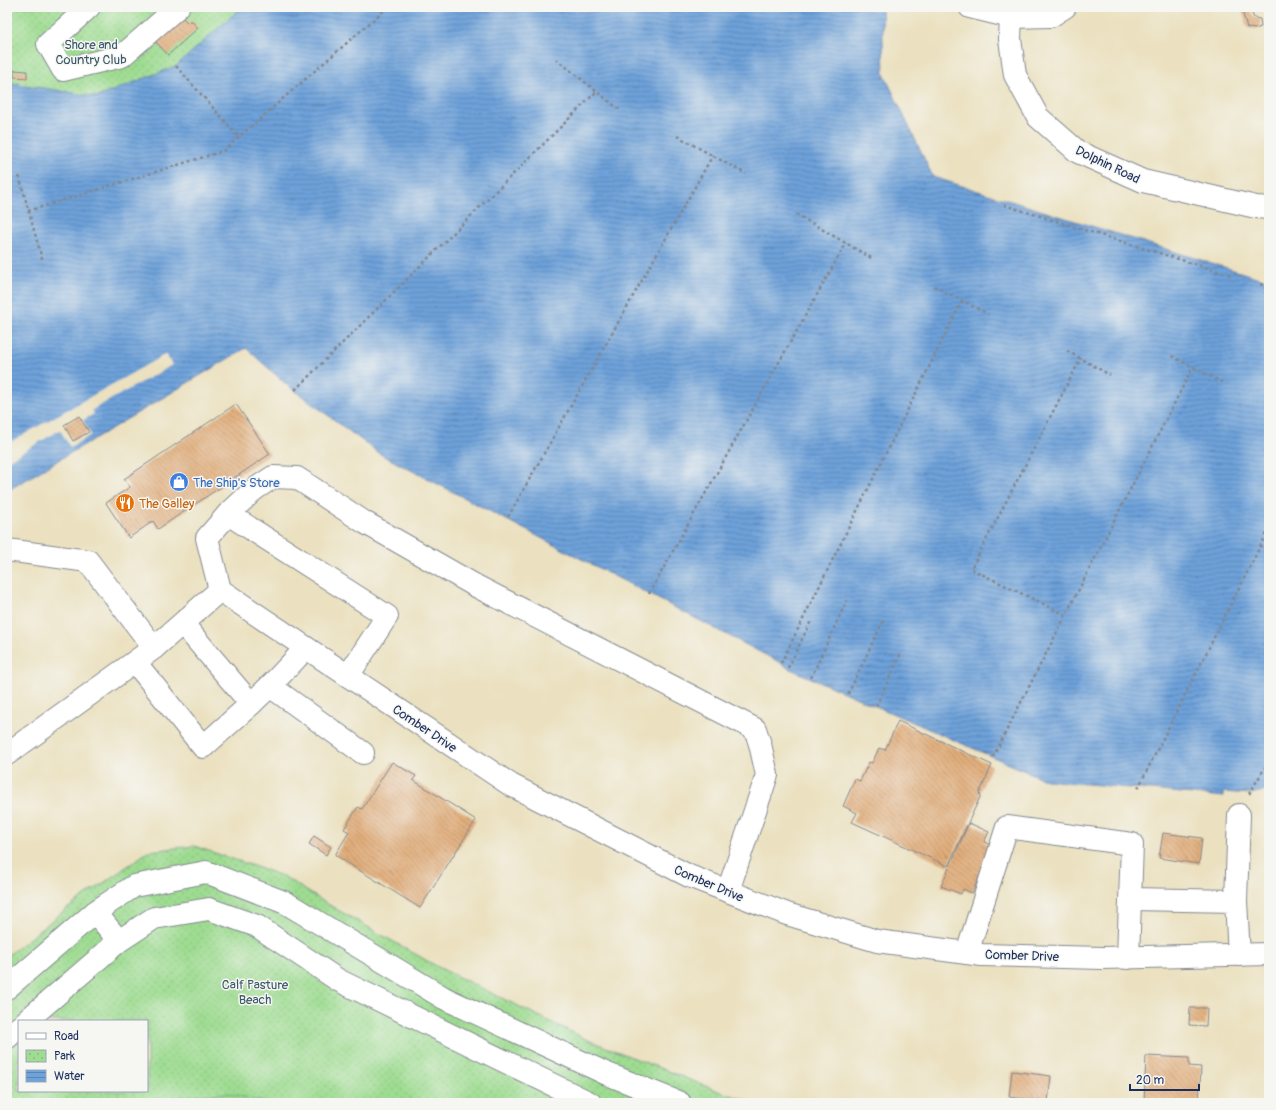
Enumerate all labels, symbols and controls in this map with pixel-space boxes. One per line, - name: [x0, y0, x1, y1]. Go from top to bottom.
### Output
- park label: Shore and Country Club: [55, 37, 127, 68]
- street label: Dolphin Road: [1073, 142, 1142, 187]
- shop icon: The Ship's Store: [168, 471, 190, 493]
- place label: The Ship's Store: [193, 475, 280, 491]
- restaurant icon: The Galley: [114, 492, 136, 514]
- place label: The Galley: [139, 496, 195, 512]
- street label: Comber Drive: [389, 701, 460, 757]
- street label: Comber Drive: [671, 862, 746, 906]
- street label: Comber Drive: [985, 947, 1060, 965]
- park label: Calf Pasture Beach: [222, 977, 289, 1008]
- legend: [18, 1020, 148, 1092]
- text: Road: [54, 1029, 79, 1044]
- text: Park: [54, 1049, 75, 1064]
- scale bar: [1130, 1066, 1199, 1092]
- text: Water: [54, 1069, 85, 1084]
- text: 20 m: [1136, 1073, 1165, 1088]

